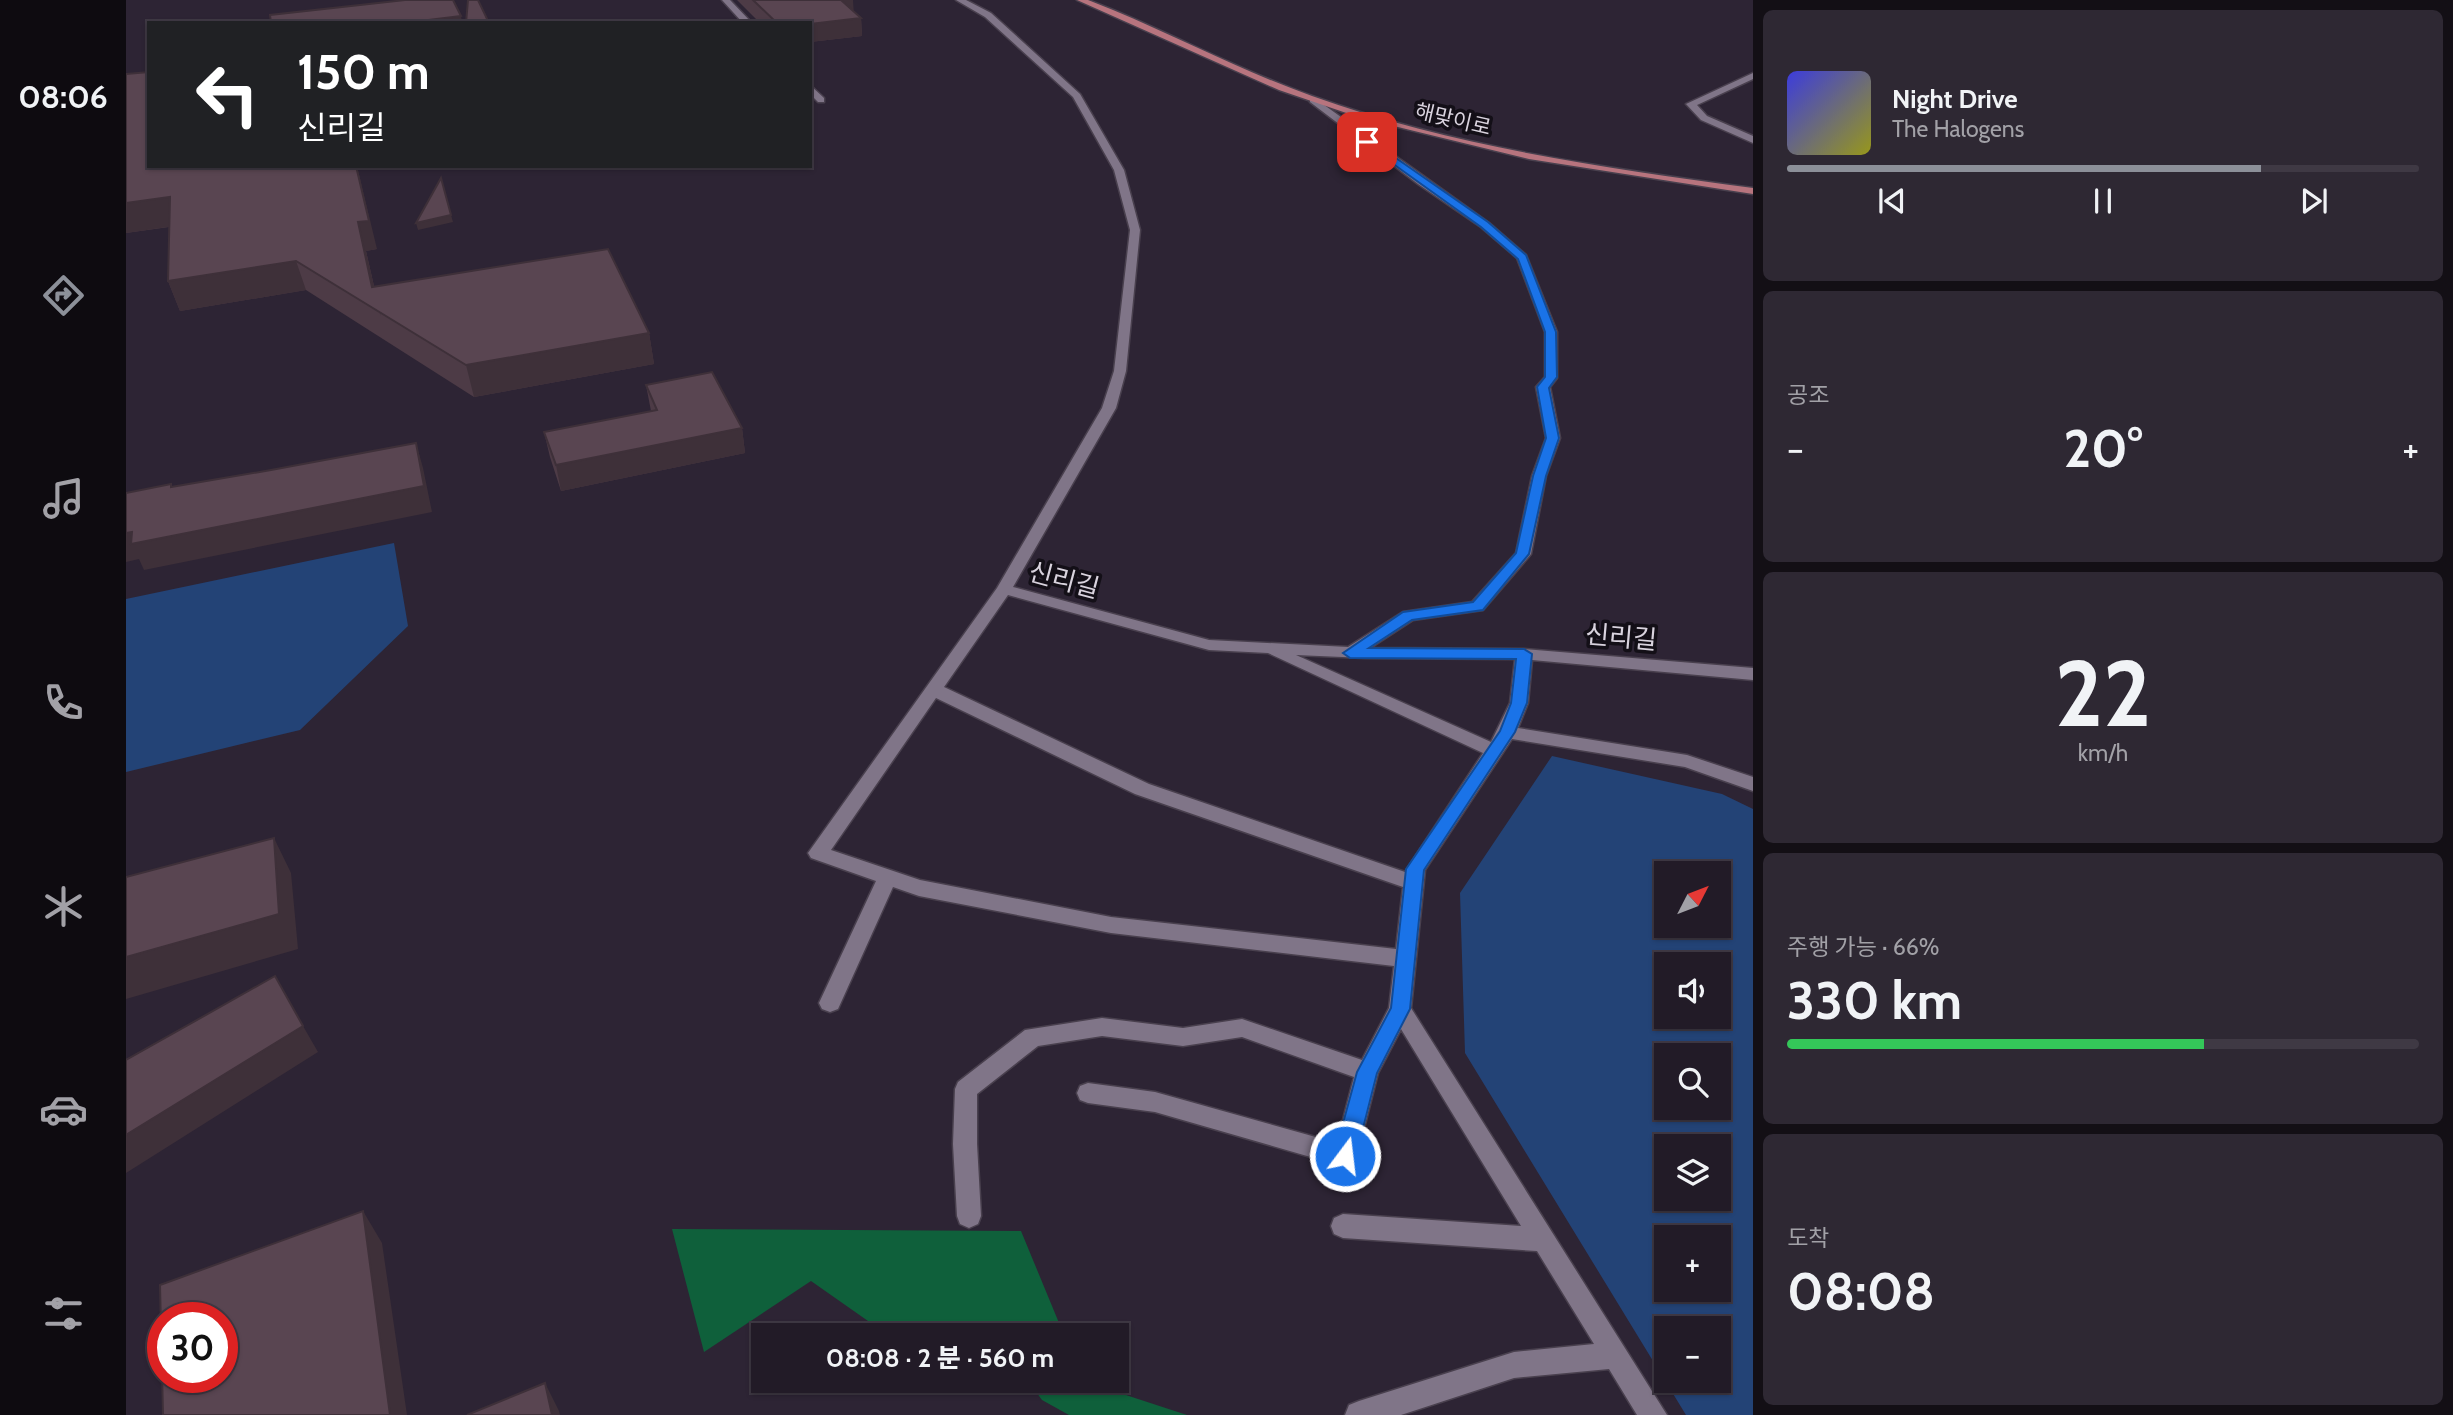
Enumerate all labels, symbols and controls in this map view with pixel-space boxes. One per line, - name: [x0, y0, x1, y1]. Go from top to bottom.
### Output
- text: 150 m: [297, 42, 430, 101]
- icon: left: [182, 49, 273, 140]
- text: 08:06: [18, 77, 108, 116]
- text: Night Drive: [1892, 83, 2018, 115]
- street label: 해맞이로: [1413, 98, 1493, 140]
- text: 신리길: [297, 108, 385, 147]
- pin: [1337, 112, 1397, 172]
- text: The Halogens: [1892, 115, 2024, 143]
- icon: arrive: [1348, 123, 1386, 161]
- icon: previous: [1873, 182, 1911, 220]
- icon: pause: [2084, 182, 2122, 220]
- icon: next: [2295, 182, 2333, 220]
- icon: directions: [39, 271, 88, 320]
- text: 공조: [1787, 381, 1829, 409]
- text: 20°: [2063, 417, 2143, 480]
- text: −: [1787, 425, 1804, 472]
- text: +: [2402, 425, 2419, 472]
- icon: music: [39, 474, 88, 523]
- street label: 신리길: [1025, 555, 1103, 605]
- street label: 신리길: [1584, 618, 1658, 656]
- text: 22: [2055, 638, 2151, 749]
- icon: phone: [39, 678, 88, 727]
- text: km/h: [2078, 739, 2128, 767]
- north arrow: [1654, 861, 1731, 938]
- map controls: [1654, 861, 1731, 1393]
- icon: climate: [39, 882, 88, 931]
- text: 주행 가능 · 66%: [1787, 933, 1939, 961]
- button: sound: [1654, 952, 1731, 1029]
- text: 330 km: [1787, 969, 1962, 1032]
- button: search: [1654, 1043, 1731, 1120]
- icon: car: [39, 1085, 88, 1134]
- position arrow: [1308, 1119, 1382, 1193]
- button: layers: [1654, 1134, 1731, 1211]
- text: 도착: [1787, 1224, 1829, 1252]
- button: +: [1654, 1225, 1731, 1302]
- text: 08:08: [1787, 1260, 1935, 1323]
- icon: filters: [39, 1289, 88, 1338]
- speed limit sign: 30: [147, 1302, 238, 1393]
- button: −: [1654, 1316, 1731, 1393]
- text: 08:08 · 2 분 · 560 m: [826, 1342, 1054, 1374]

